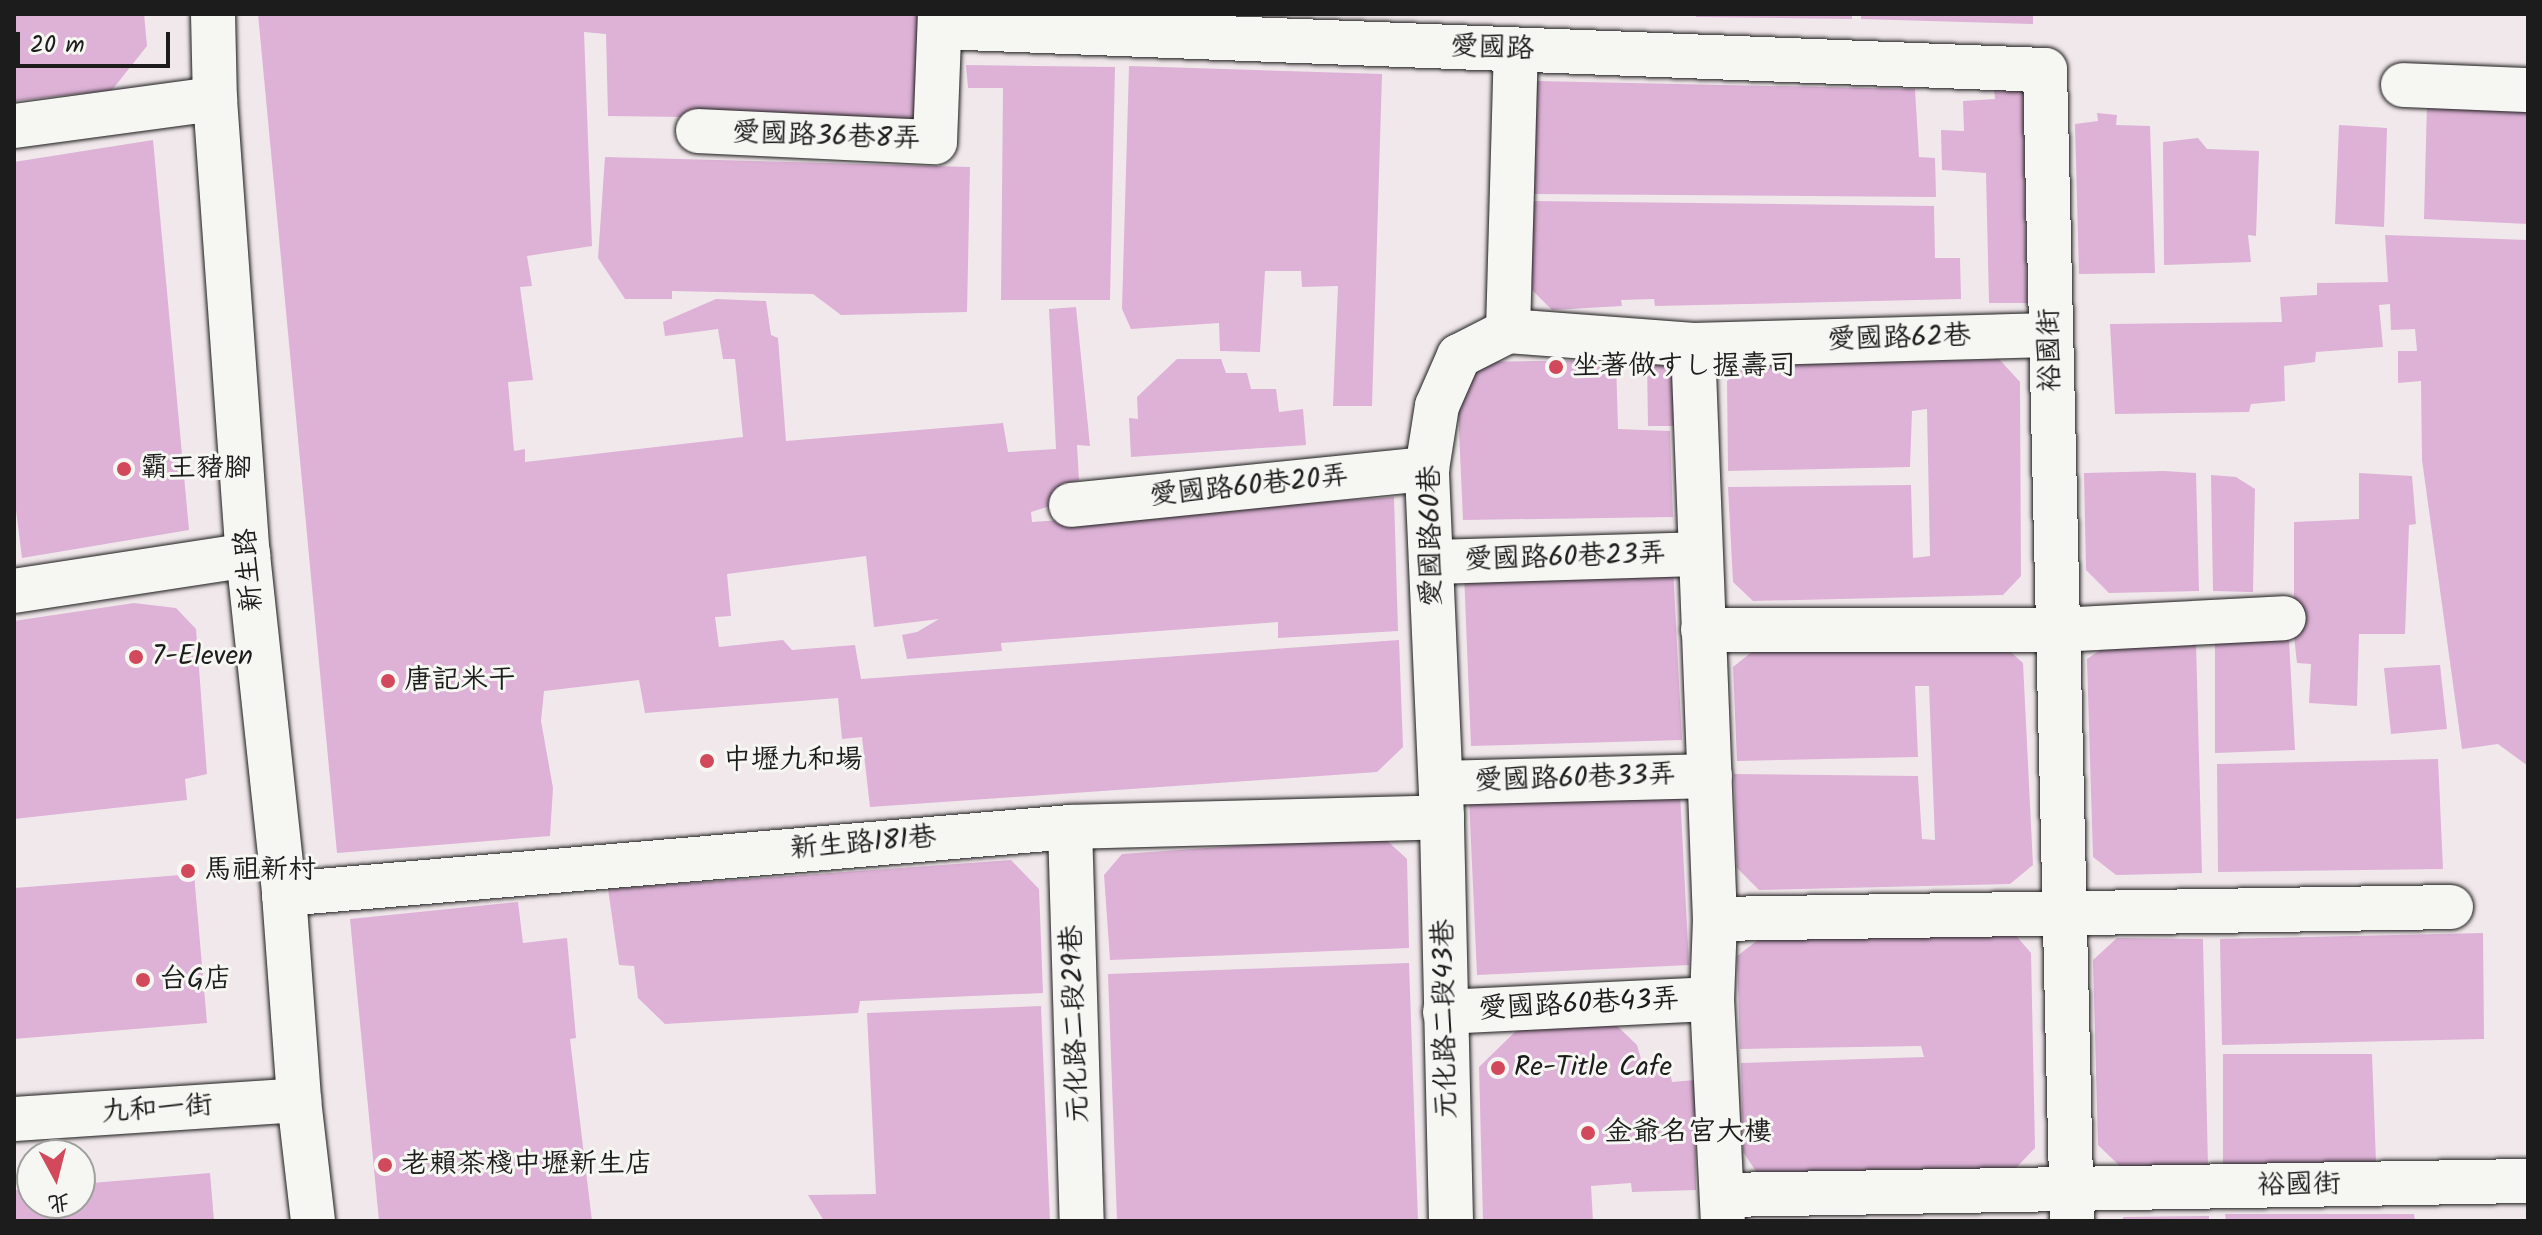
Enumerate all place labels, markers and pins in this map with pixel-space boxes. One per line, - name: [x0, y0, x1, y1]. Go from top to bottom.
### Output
- place label: 坐著做すし握壽司: [1572, 350, 1796, 384]
- marker: 坐著做すし握壽司: [1547, 358, 1565, 376]
- place label: 霸王豬腳: [140, 452, 252, 486]
- marker: 霸王豬腳: [115, 460, 133, 478]
- place label: 7-Eleven: [152, 640, 253, 674]
- marker: 7-Eleven: [127, 648, 145, 666]
- place label: 唐記米干: [404, 664, 516, 698]
- marker: 唐記米干: [379, 672, 397, 690]
- place label: 中壢九和場: [723, 744, 863, 778]
- marker: 中壢九和場: [698, 752, 716, 770]
- place label: 馬祖新村: [204, 854, 316, 888]
- marker: 馬祖新村: [179, 862, 197, 880]
- place label: 台G店: [159, 963, 232, 997]
- marker: 台G店: [134, 971, 152, 989]
- place label: Re-Title Cafe: [1514, 1051, 1672, 1085]
- marker: Re-Title Cafe: [1489, 1059, 1507, 1077]
- place label: 金爺名宮大樓: [1604, 1116, 1772, 1150]
- marker: 金爺名宮大樓: [1579, 1124, 1597, 1142]
- place label: 老賴茶棧中壢新生店: [401, 1148, 653, 1182]
- marker: 老賴茶棧中壢新生店: [376, 1156, 394, 1174]

